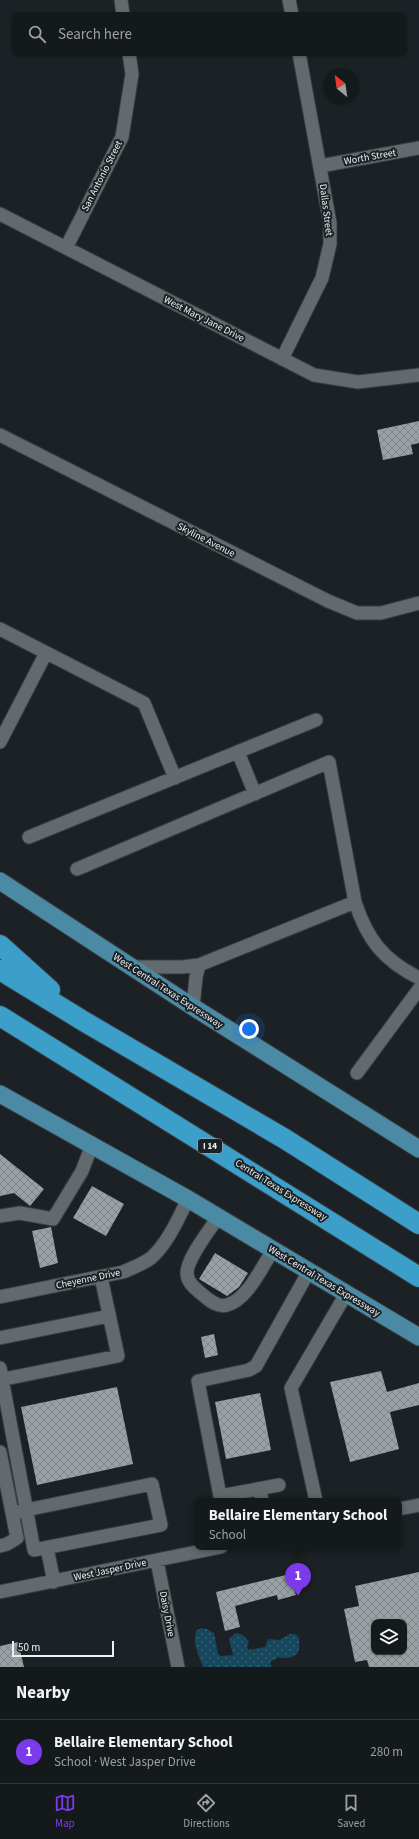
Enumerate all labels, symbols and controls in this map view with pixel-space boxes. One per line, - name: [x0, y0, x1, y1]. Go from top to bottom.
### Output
- search box: [12, 12, 407, 56]
- icon: search: [26, 23, 48, 45]
- text: Search here: [58, 24, 132, 45]
- north arrow: [323, 68, 359, 104]
- street label: San Antonio Street: [78, 138, 126, 214]
- street label: Worth Street: [343, 145, 398, 168]
- street label: Dallas Street: [316, 183, 336, 238]
- street label: West Mary Jane Drive: [161, 293, 247, 345]
- street label: Skyline Avenue: [175, 519, 237, 561]
- street label: West Central Texas Expressway: [110, 950, 226, 1032]
- your location: [239, 1019, 259, 1039]
- road number: I 14: [198, 1139, 222, 1153]
- street label: Central Texas Expressway: [232, 1156, 330, 1224]
- street label: West Central Texas Expressway: [265, 1242, 383, 1320]
- street label: Cheyenne Drive: [55, 1265, 121, 1293]
- popup: [194, 1498, 402, 1550]
- text: Bellaire Elementary School: [209, 1505, 387, 1526]
- text: School: [209, 1526, 246, 1544]
- street label: West Jasper Drive: [72, 1555, 148, 1585]
- pin: 1: [285, 1563, 311, 1596]
- street label: Daisy Drive: [156, 1590, 178, 1638]
- map controls: [371, 1619, 407, 1655]
- button: layers: [371, 1619, 407, 1655]
- scale bar: [12, 1639, 114, 1658]
- text: 50 m: [18, 1640, 40, 1655]
- text: Nearby: [16, 1681, 70, 1705]
- text: Bellaire Elementary School: [54, 1732, 233, 1753]
- text: 1: [26, 1743, 32, 1761]
- text: 280 m: [370, 1743, 403, 1761]
- text: School · West Jasper Drive: [54, 1753, 196, 1771]
- tab: Map: [54, 1792, 76, 1831]
- tab: Directions: [183, 1792, 230, 1831]
- tab: Saved: [337, 1792, 365, 1831]

